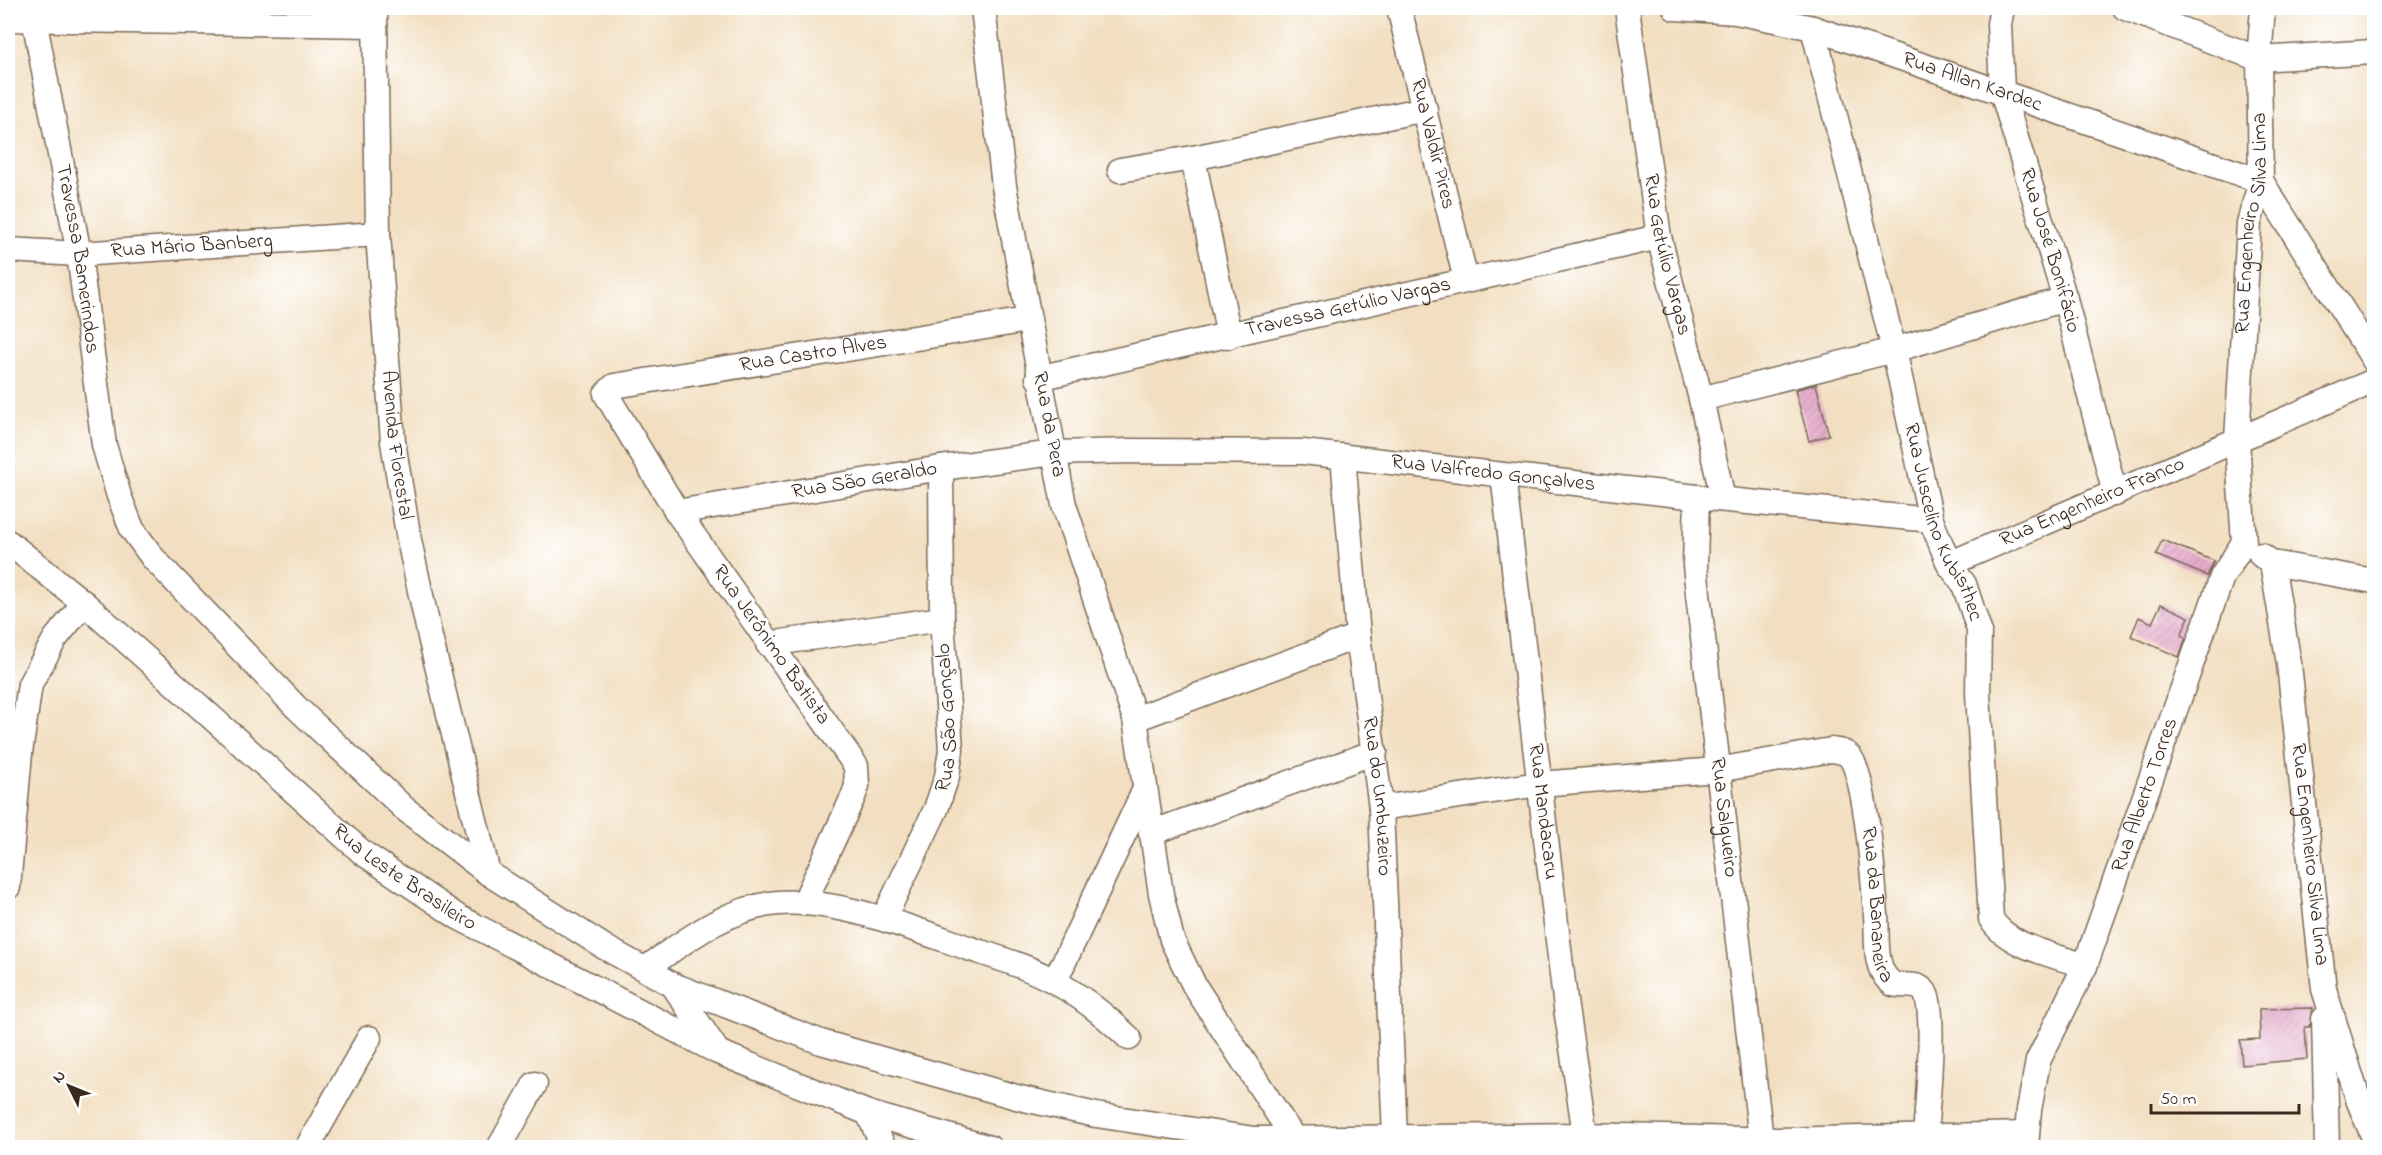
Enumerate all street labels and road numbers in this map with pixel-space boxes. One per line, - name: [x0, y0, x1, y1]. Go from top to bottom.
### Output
- street label: Rua Allan Kardec: [1898, 45, 2047, 120]
- street label: Rua Valdir Pires: [1402, 75, 1463, 212]
- street label: Rua Engenheiro Silva Lima: [2228, 112, 2276, 334]
- street label: Travessa Bamerindos: [47, 162, 107, 355]
- street label: Rua José Bonifácio: [2011, 165, 2088, 336]
- street label: Rua Getúlio Vargas: [1635, 172, 1699, 339]
- street label: Rua Mário Banberg: [110, 226, 274, 267]
- street label: Travessa Getúlio Vargas: [1242, 270, 1454, 346]
- street label: Rua Castro Alves: [737, 328, 889, 381]
- street label: Avenida Florestal: [373, 369, 420, 522]
- street label: Rua da Pera: [1024, 369, 1073, 480]
- street label: Rua Juscelino Kubisthec: [1895, 420, 1990, 625]
- street label: Rua Valfredo Gonçalves: [1389, 447, 1597, 500]
- street label: Rua Engenheiro Franco: [1995, 449, 2190, 555]
- street label: Rua São Geraldo: [789, 454, 940, 508]
- street label: Rua Jerônimo Batista: [704, 559, 838, 731]
- street label: Rua São Gonçalo: [928, 642, 966, 796]
- street label: Rua Alberto Torres: [2104, 714, 2186, 877]
- street label: Rua do Umbuzeiro: [1354, 715, 1399, 877]
- street label: Rua Mandacaru: [1520, 742, 1566, 881]
- street label: Rua Engenheiro Silva Lima: [2283, 742, 2336, 967]
- street label: Rua Salgueiro: [1702, 756, 1746, 879]
- street label: Rua Leste Brasileiro: [325, 817, 482, 939]
- street label: Rua da Bananeira: [1853, 825, 1901, 990]

